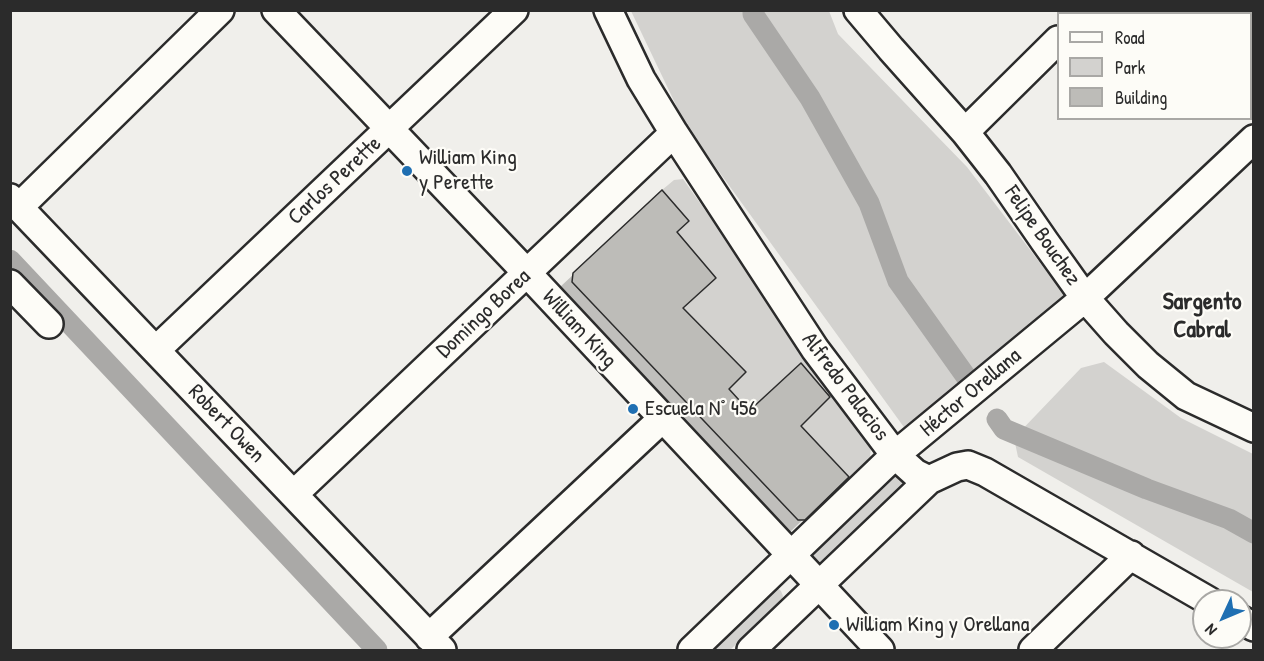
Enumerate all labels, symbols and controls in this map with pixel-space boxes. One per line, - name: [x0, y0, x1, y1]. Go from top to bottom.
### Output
- legend: [1057, 12, 1252, 120]
- text: Road: [1115, 25, 1145, 50]
- text: Park: [1115, 55, 1145, 80]
- text: Building: [1115, 85, 1167, 110]
- street label: Carlos Perette: [283, 131, 387, 231]
- place label: William King y Perette: [419, 145, 517, 196]
- marker: William King y Perette: [400, 164, 414, 178]
- street label: Felipe Bouchez: [998, 181, 1086, 291]
- street label: Domingo Borea: [432, 264, 536, 364]
- street label: William King: [536, 284, 622, 374]
- district label: Sargento Cabral: [1163, 289, 1241, 345]
- street label: Alfredo Palacios: [796, 328, 894, 446]
- street label: Héctor Orellana: [915, 343, 1027, 443]
- street label: Robert Owen: [182, 379, 270, 469]
- place label: Escuela N° 456: [645, 396, 757, 422]
- marker: Escuela N° 456: [626, 402, 640, 416]
- north arrow: [1192, 589, 1252, 649]
- place label: William King y Orellana: [846, 612, 1029, 638]
- marker: William King y Orellana: [827, 618, 841, 632]
- text: N: [1200, 619, 1221, 641]

